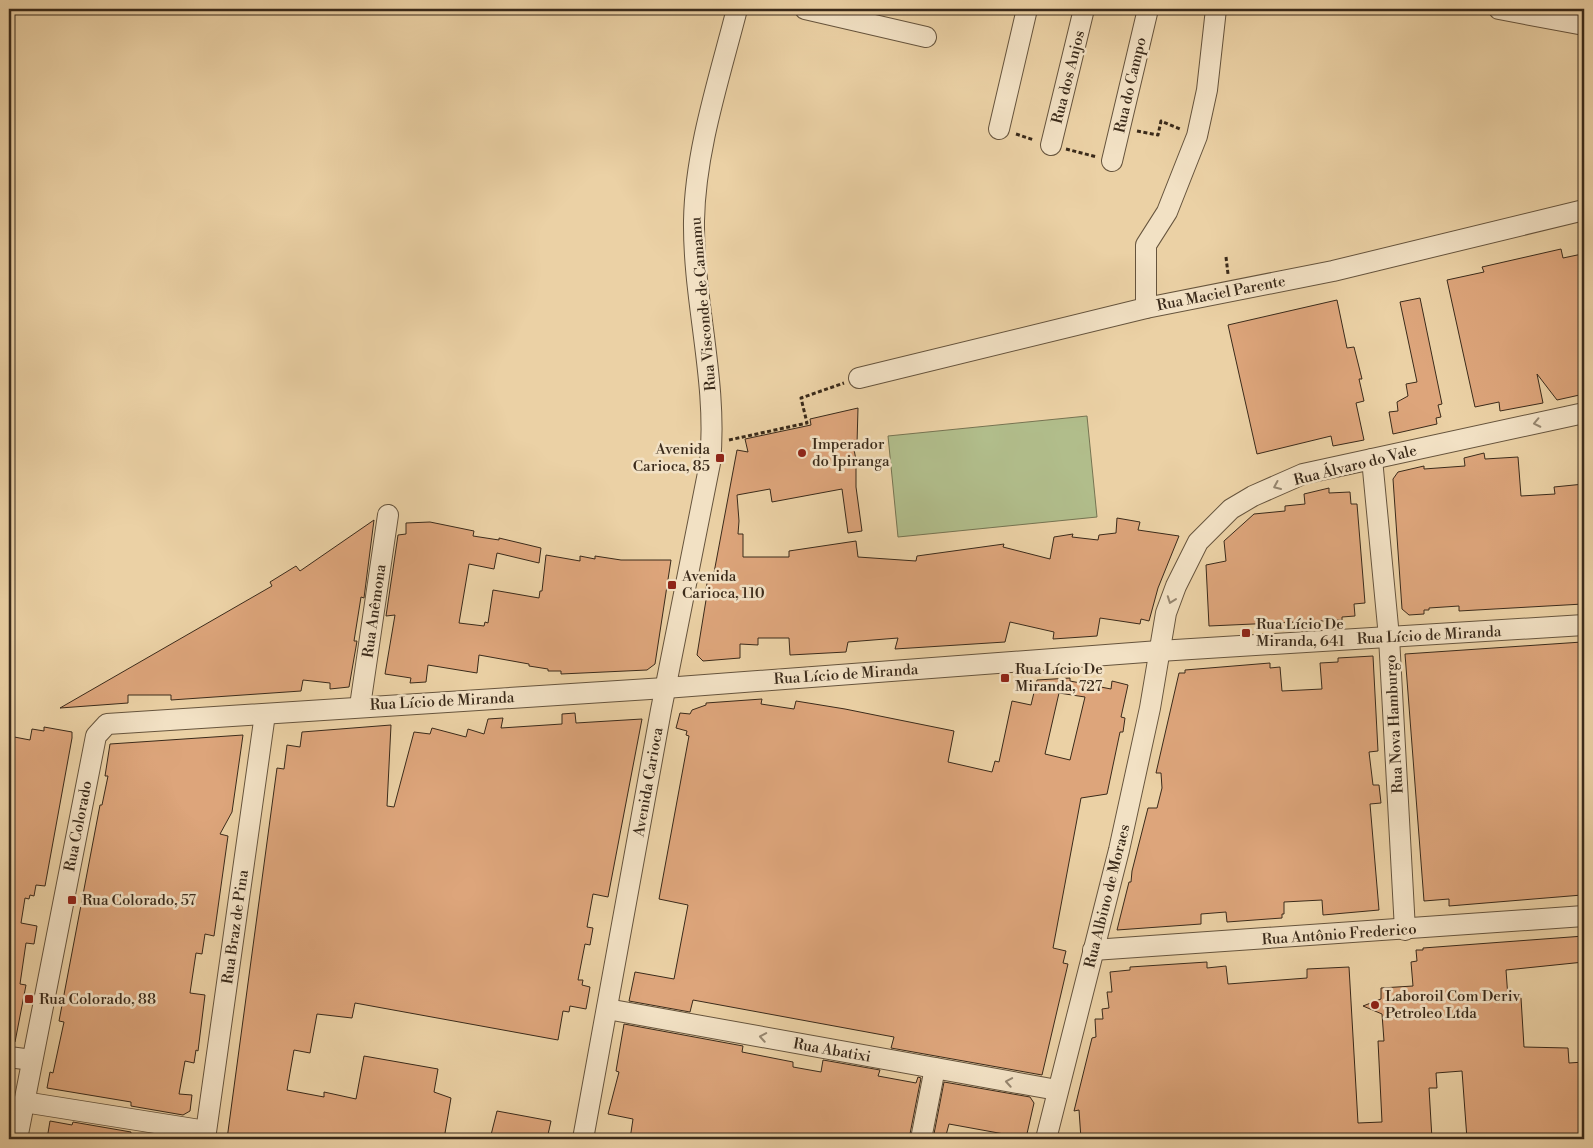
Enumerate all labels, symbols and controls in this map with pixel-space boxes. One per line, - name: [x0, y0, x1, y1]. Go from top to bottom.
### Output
- street label: Rua dos Anjos: [1048, 29, 1089, 126]
- street label: Rua do Campo: [1110, 35, 1151, 135]
- street label: Rua Visconde de Camamu: [686, 216, 721, 392]
- street label: Rua Maciel Parente: [1155, 272, 1287, 315]
- one-way arrow: [1532, 418, 1541, 428]
- place label: Imperador do Ipiranga: [812, 435, 890, 471]
- place label: Avenida Carioca, 85: [633, 440, 710, 476]
- street label: Rua Álvaro do Vale: [1291, 440, 1419, 490]
- marker: Imperador do Ipiranga: [796, 447, 808, 459]
- marker: Avenida Carioca, 85: [714, 452, 726, 464]
- one-way arrow: [1273, 479, 1282, 490]
- street label: Rua Anêmona: [359, 563, 391, 659]
- place label: Avenida Carioca, 110: [681, 567, 765, 603]
- marker: Avenida Carioca, 110: [666, 579, 678, 591]
- one-way arrow: [1167, 595, 1177, 604]
- place label: Rua Lício De Miranda, 641: [1256, 615, 1345, 651]
- street label: Rua Lício de Miranda: [1356, 622, 1502, 649]
- marker: Rua Lício De Miranda, 641: [1240, 627, 1252, 639]
- street label: Rua Nova Hamburgo: [1381, 654, 1408, 794]
- street label: Rua Lício de Miranda: [773, 660, 919, 689]
- place label: Rua Lício De Miranda, 727: [1015, 660, 1103, 696]
- marker: Rua Lício De Miranda, 727: [999, 672, 1011, 684]
- street label: Rua Lício de Miranda: [369, 688, 515, 715]
- street label: Avenida Carioca: [629, 726, 668, 839]
- street label: Rua Colorado: [60, 779, 97, 873]
- street label: Rua Albino de Moraes: [1080, 822, 1135, 970]
- street label: Rua Braz de Pina: [218, 868, 253, 986]
- place label: Rua Colorado, 57: [82, 891, 197, 910]
- marker: Rua Colorado, 57: [66, 894, 78, 906]
- street label: Rua Antônio Frederico: [1261, 920, 1417, 949]
- place label: Laboroil Com Deriv Petroleo Ltda: [1385, 987, 1521, 1023]
- place label: Rua Colorado, 88: [39, 990, 156, 1009]
- marker: Rua Colorado, 88: [23, 993, 35, 1005]
- marker: Laboroil Com Deriv Petroleo Ltda: [1369, 999, 1381, 1011]
- one-way arrow: [759, 1033, 768, 1043]
- street label: Rua Abatixi: [792, 1034, 872, 1067]
- one-way arrow: [1005, 1077, 1014, 1087]

